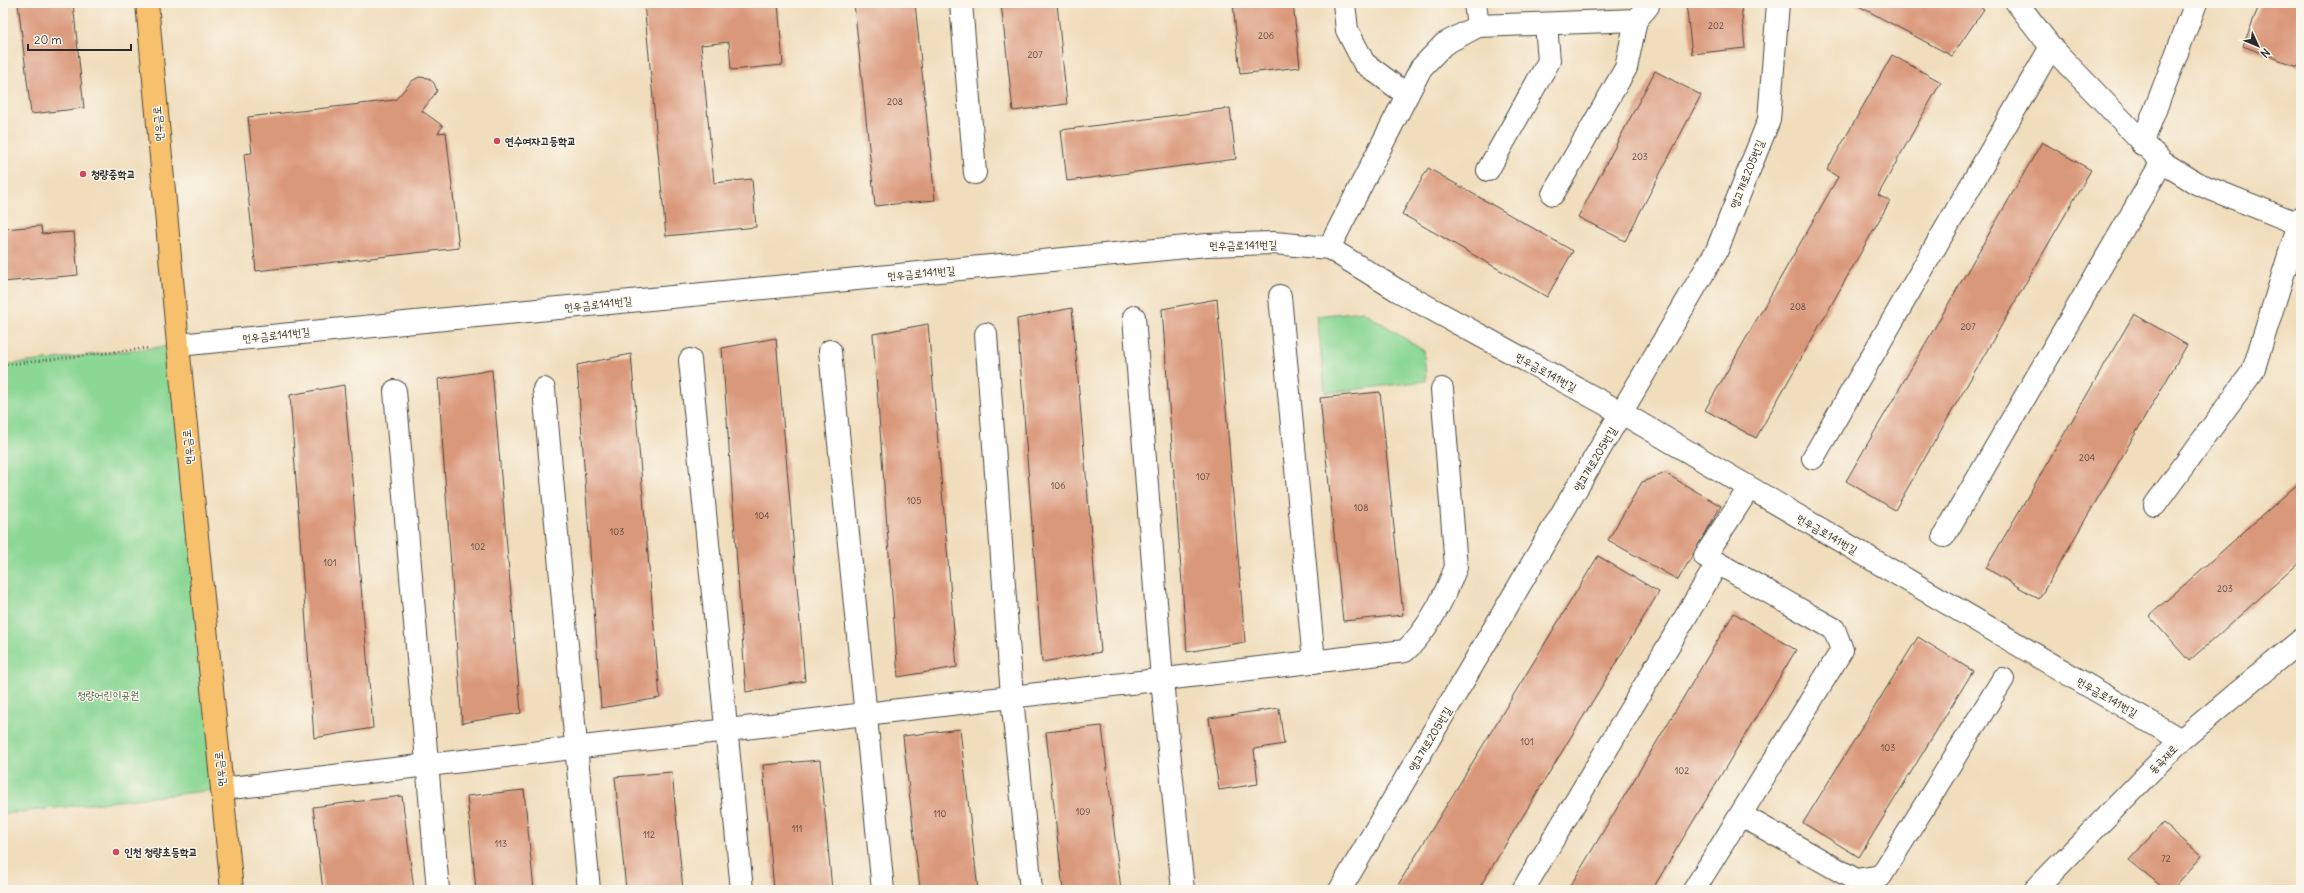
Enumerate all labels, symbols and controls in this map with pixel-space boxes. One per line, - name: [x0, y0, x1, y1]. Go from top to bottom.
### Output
- house number: 202: [1708, 20, 1724, 31]
- scale bar: [28, 26, 131, 52]
- north arrow: [2238, 26, 2278, 66]
- house number: 206: [1258, 30, 1274, 41]
- text: 20 m: [34, 32, 62, 47]
- text: N: [2258, 45, 2273, 61]
- house number: 207: [1027, 49, 1043, 60]
- house number: 208: [887, 96, 903, 107]
- street label: 먼우금로: [149, 106, 167, 142]
- place label: 연수여자고등학교: [505, 134, 576, 148]
- marker: 연수여자고등학교: [492, 136, 502, 146]
- street label: 앵고개로205번길: [1727, 138, 1767, 210]
- house number: 203: [1632, 151, 1648, 162]
- place label: 청량중학교: [91, 167, 135, 181]
- marker: 청량중학교: [78, 169, 88, 179]
- street label: 먼우금로141번길: [1209, 237, 1277, 253]
- street label: 먼우금로141번길: [886, 263, 956, 283]
- street label: 먼우금로141번길: [563, 293, 633, 315]
- house number: 208: [1790, 301, 1806, 312]
- house number: 207: [1960, 321, 1976, 332]
- street label: 먼우금로141번길: [241, 324, 311, 346]
- street label: 먼우금로141번길: [1513, 349, 1579, 395]
- street label: 앵고개로205번길: [1570, 424, 1620, 494]
- street label: 먼우금로: [179, 429, 197, 465]
- house number: 204: [2079, 452, 2095, 463]
- house number: 107: [1196, 471, 1210, 482]
- house number: 106: [1051, 480, 1065, 491]
- house number: 105: [907, 495, 921, 506]
- house number: 108: [1354, 502, 1368, 513]
- house number: 104: [755, 510, 769, 521]
- street label: 먼우금로141번길: [1794, 511, 1860, 557]
- house number: 103: [610, 526, 624, 537]
- house number: 102: [471, 541, 485, 552]
- house number: 101: [323, 557, 337, 568]
- house number: 203: [2217, 583, 2233, 594]
- street label: 먼우금로141번길: [2074, 674, 2140, 720]
- park label: 청량어린이공원: [77, 688, 139, 702]
- street label: 앵고개로205번길: [1405, 704, 1455, 774]
- house number: 101: [1520, 736, 1534, 747]
- street label: 동곡재로: [2146, 741, 2180, 777]
- house number: 103: [1881, 742, 1895, 753]
- street label: 먼우금로: [211, 751, 229, 787]
- house number: 102: [1675, 765, 1689, 776]
- house number: 109: [1076, 806, 1090, 817]
- house number: 110: [933, 808, 947, 819]
- house number: 111: [792, 823, 802, 834]
- house number: 112: [643, 829, 655, 840]
- house number: 113: [495, 838, 507, 849]
- place label: 인천 청량초등학교: [124, 845, 197, 859]
- marker: 인천 청량초등학교: [111, 847, 121, 857]
- house number: 72: [2161, 853, 2171, 864]

